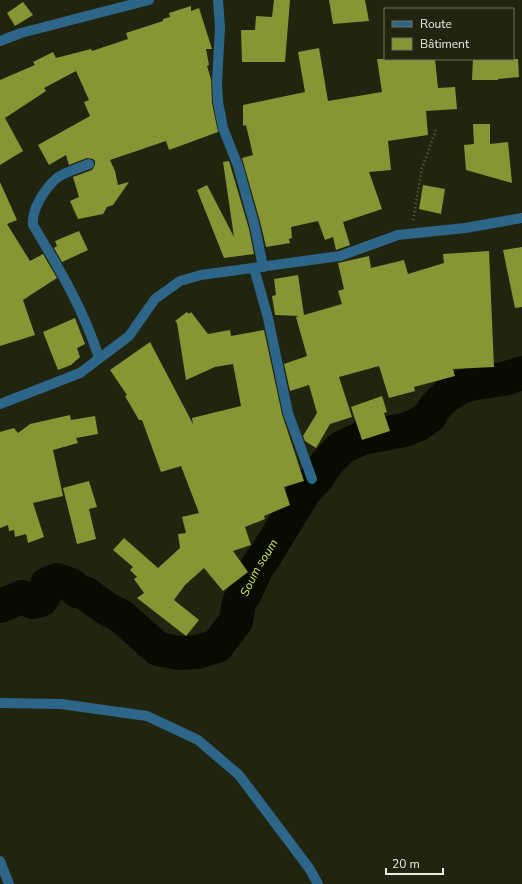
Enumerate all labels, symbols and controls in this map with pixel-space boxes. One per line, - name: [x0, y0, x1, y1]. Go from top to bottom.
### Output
- legend: [384, 8, 514, 60]
- text: Route: [420, 16, 452, 32]
- text: Bâtiment: [420, 36, 470, 52]
- water label: Soum soum: [236, 536, 281, 599]
- scale bar: [386, 850, 443, 876]
- text: 20 m: [392, 856, 420, 872]

